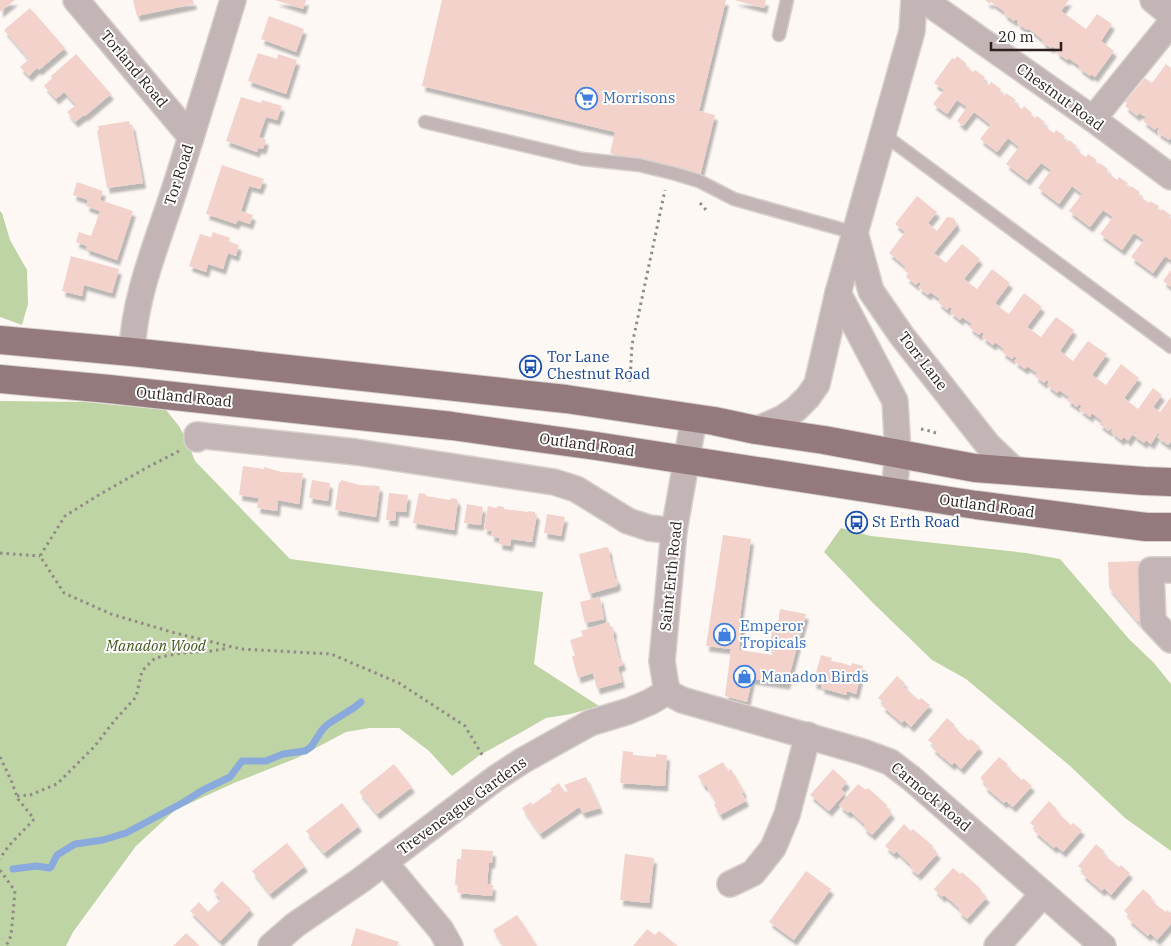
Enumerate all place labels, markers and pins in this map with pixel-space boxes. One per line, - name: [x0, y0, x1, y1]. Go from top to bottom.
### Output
- supermarket icon: Morrisons: [575, 86, 599, 110]
- place label: Morrisons: [603, 88, 675, 107]
- place label: Tor Lane Chestnut Road: [547, 347, 650, 383]
- bus stop icon: Tor Lane Chestnut Road: [519, 354, 543, 378]
- bus stop icon: St Erth Road: [844, 510, 868, 534]
- place label: St Erth Road: [872, 512, 960, 531]
- place label: Emperor Tropicals: [740, 616, 806, 652]
- shop icon: Emperor Tropicals: [712, 623, 736, 647]
- shop icon: Manadon Birds: [733, 665, 757, 689]
- place label: Manadon Birds: [761, 667, 869, 686]

